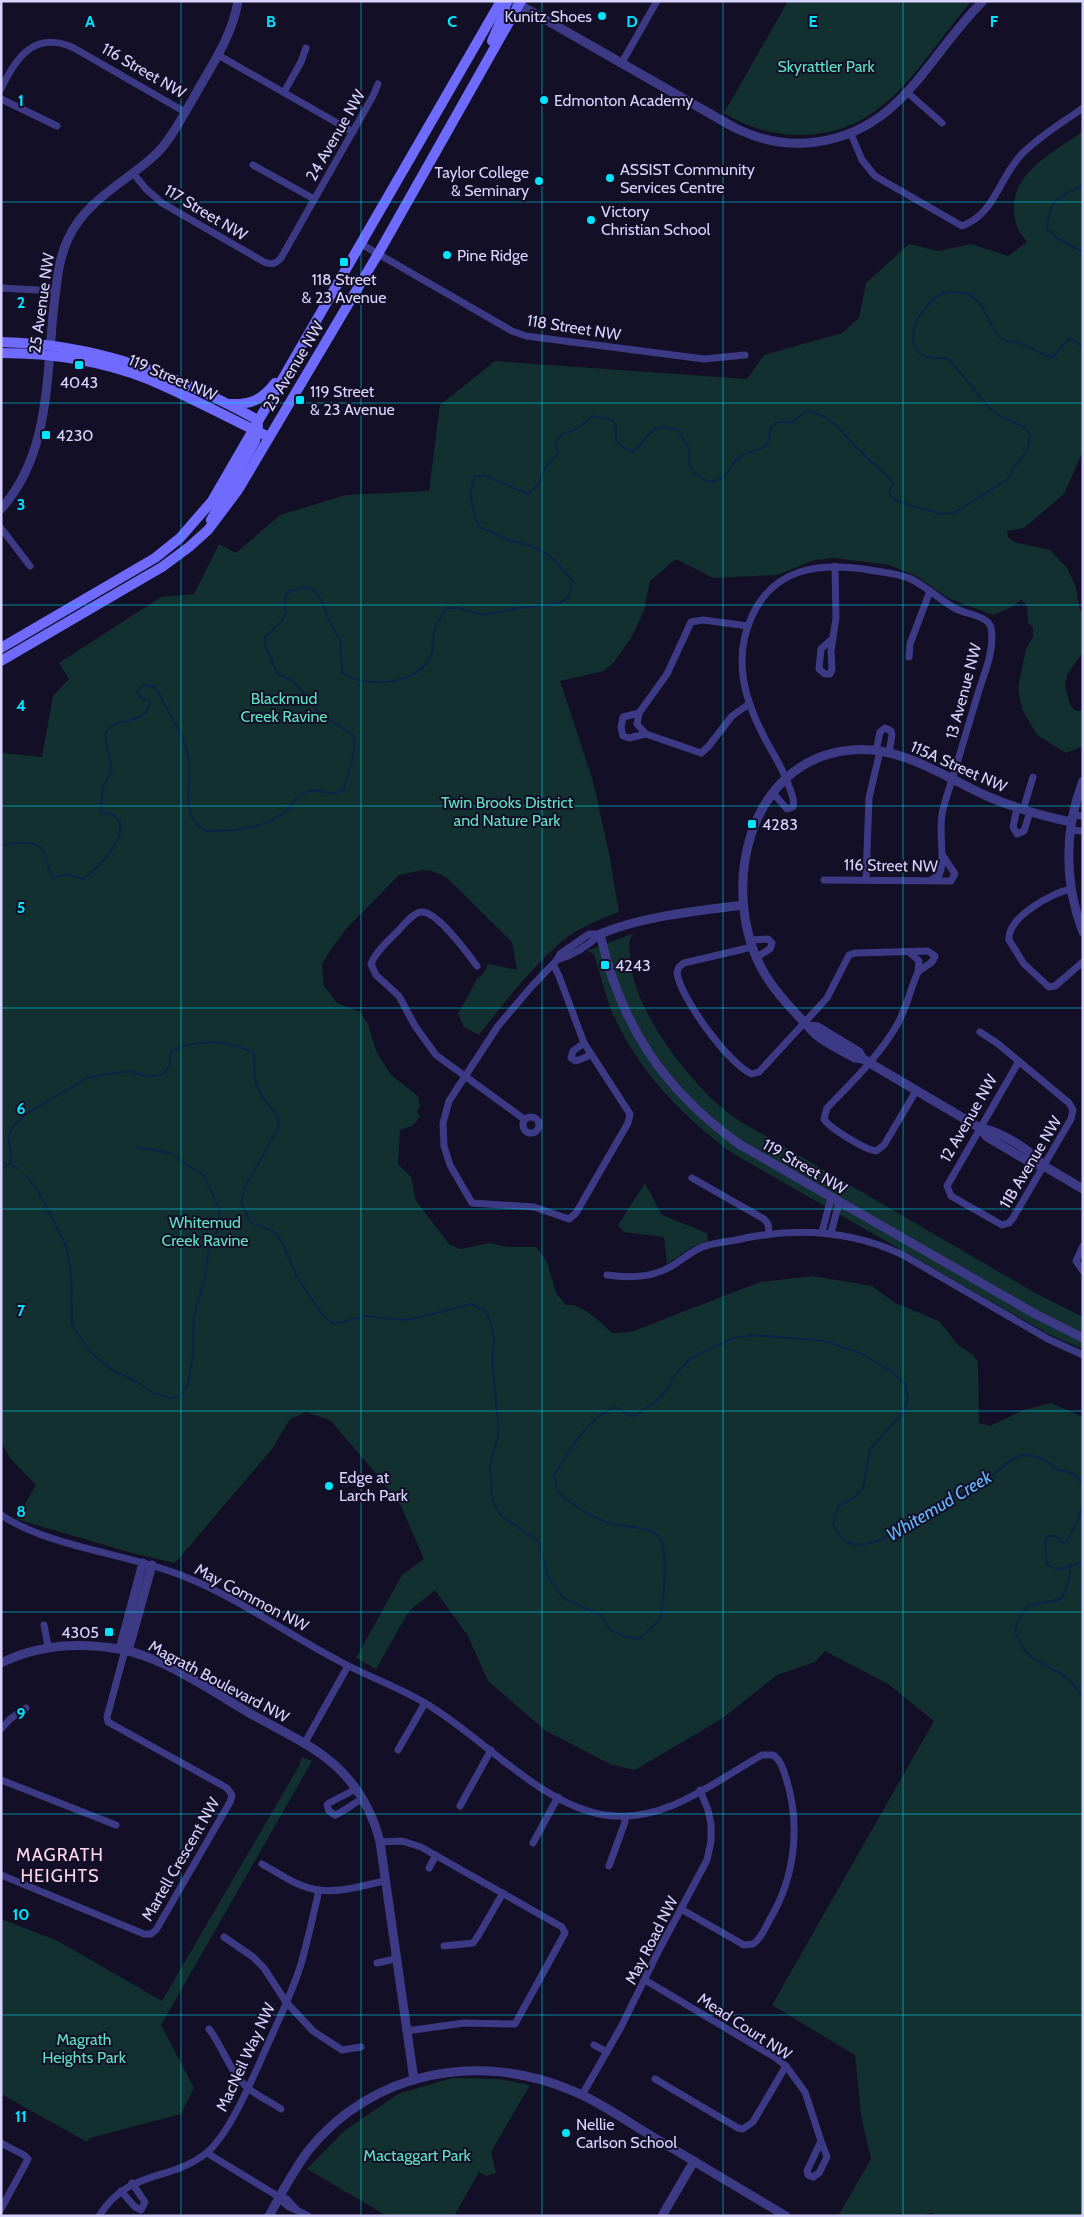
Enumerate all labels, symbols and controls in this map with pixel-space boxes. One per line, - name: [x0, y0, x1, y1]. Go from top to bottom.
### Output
- place label: Kunitz Shoes: [505, 7, 592, 26]
- marker: Kunitz Shoes: [596, 10, 608, 22]
- text: A: [85, 12, 95, 31]
- text: B: [266, 12, 276, 31]
- text: C: [447, 12, 457, 31]
- text: D: [626, 12, 638, 31]
- text: E: [808, 12, 818, 31]
- text: F: [990, 12, 999, 31]
- street label: 116 Street NW: [98, 39, 190, 103]
- park label: Skyrattler Park: [777, 57, 875, 76]
- street label: 24 Avenue NW: [302, 86, 370, 184]
- text: 1: [18, 91, 24, 110]
- place label: Edmonton Academy: [554, 91, 693, 110]
- marker: Edmonton Academy: [538, 94, 550, 106]
- place label: ASSIST Community Services Centre: [620, 160, 755, 197]
- place label: Taylor College & Seminary: [435, 163, 529, 200]
- marker: ASSIST Community Services Centre: [604, 172, 616, 184]
- marker: Taylor College & Seminary: [533, 175, 545, 187]
- street label: 117 Street NW: [161, 180, 251, 245]
- place label: Victory Christian School: [601, 202, 710, 239]
- marker: Victory Christian School: [585, 214, 597, 226]
- place label: Pine Ridge: [457, 246, 528, 265]
- marker: Pine Ridge: [441, 249, 453, 261]
- street label: 25 Avenue NW: [25, 251, 58, 355]
- marker: 118 Street & 23 Avenue: [338, 256, 350, 268]
- place label: 118 Street & 23 Avenue: [302, 270, 386, 307]
- text: 2: [17, 293, 25, 312]
- street label: 118 Street NW: [526, 311, 623, 344]
- street label: 23 Avenue NW: [259, 317, 328, 415]
- street label: 119 Street NW: [126, 350, 221, 405]
- marker: 4043: [73, 359, 85, 371]
- place label: 4043: [60, 373, 98, 392]
- place label: 119 Street & 23 Avenue: [310, 382, 395, 419]
- marker: 119 Street & 23 Avenue: [294, 394, 306, 406]
- place label: 4230: [56, 426, 93, 445]
- marker: 4230: [40, 429, 52, 441]
- text: 3: [17, 495, 25, 514]
- street label: 13 Avenue NW: [942, 640, 986, 741]
- park label: Blackmud Creek Ravine: [240, 689, 328, 726]
- text: 4: [16, 696, 26, 715]
- street label: 115A Street NW: [908, 737, 1011, 797]
- park label: Twin Brooks District and Nature Park: [441, 793, 574, 830]
- place label: 4283: [762, 815, 798, 834]
- marker: 4283: [746, 818, 758, 830]
- street label: 116 Street NW: [844, 855, 939, 876]
- text: 5: [17, 898, 25, 917]
- place label: 4243: [615, 956, 651, 975]
- marker: 4243: [599, 959, 611, 971]
- street label: 12 Avenue NW: [936, 1070, 1002, 1165]
- text: 6: [17, 1099, 26, 1118]
- street label: 11B Avenue NW: [995, 1112, 1066, 1212]
- street label: 119 Street NW: [759, 1135, 851, 1199]
- park label: Whitemud Creek Ravine: [161, 1213, 249, 1250]
- text: 7: [17, 1301, 26, 1320]
- water label: Whitemud Creek: [882, 1465, 997, 1546]
- place label: Edge at Larch Park: [339, 1468, 409, 1505]
- marker: Edge at Larch Park: [323, 1480, 335, 1492]
- text: 8: [16, 1502, 26, 1521]
- street label: May Common NW: [192, 1559, 313, 1636]
- place label: 4305: [61, 1623, 99, 1642]
- marker: 4305: [103, 1626, 115, 1638]
- street label: Magrath Boulevard NW: [145, 1636, 293, 1727]
- text: 9: [17, 1704, 26, 1723]
- street label: Martell Crescent NW: [137, 1793, 224, 1924]
- district label: MAGRATH HEIGHTS: [16, 1844, 104, 1887]
- street label: May Road NW: [621, 1892, 682, 1988]
- text: 10: [12, 1905, 30, 1924]
- street label: Mead Court NW: [694, 1989, 796, 2064]
- street label: MacNeil Way NW: [212, 1999, 279, 2115]
- park label: Magrath Heights Park: [42, 2030, 127, 2067]
- text: 11: [15, 2107, 27, 2126]
- place label: Nellie Carlson School: [576, 2115, 677, 2152]
- marker: Nellie Carlson School: [560, 2127, 572, 2139]
- park label: Mactaggart Park: [363, 2146, 472, 2165]

